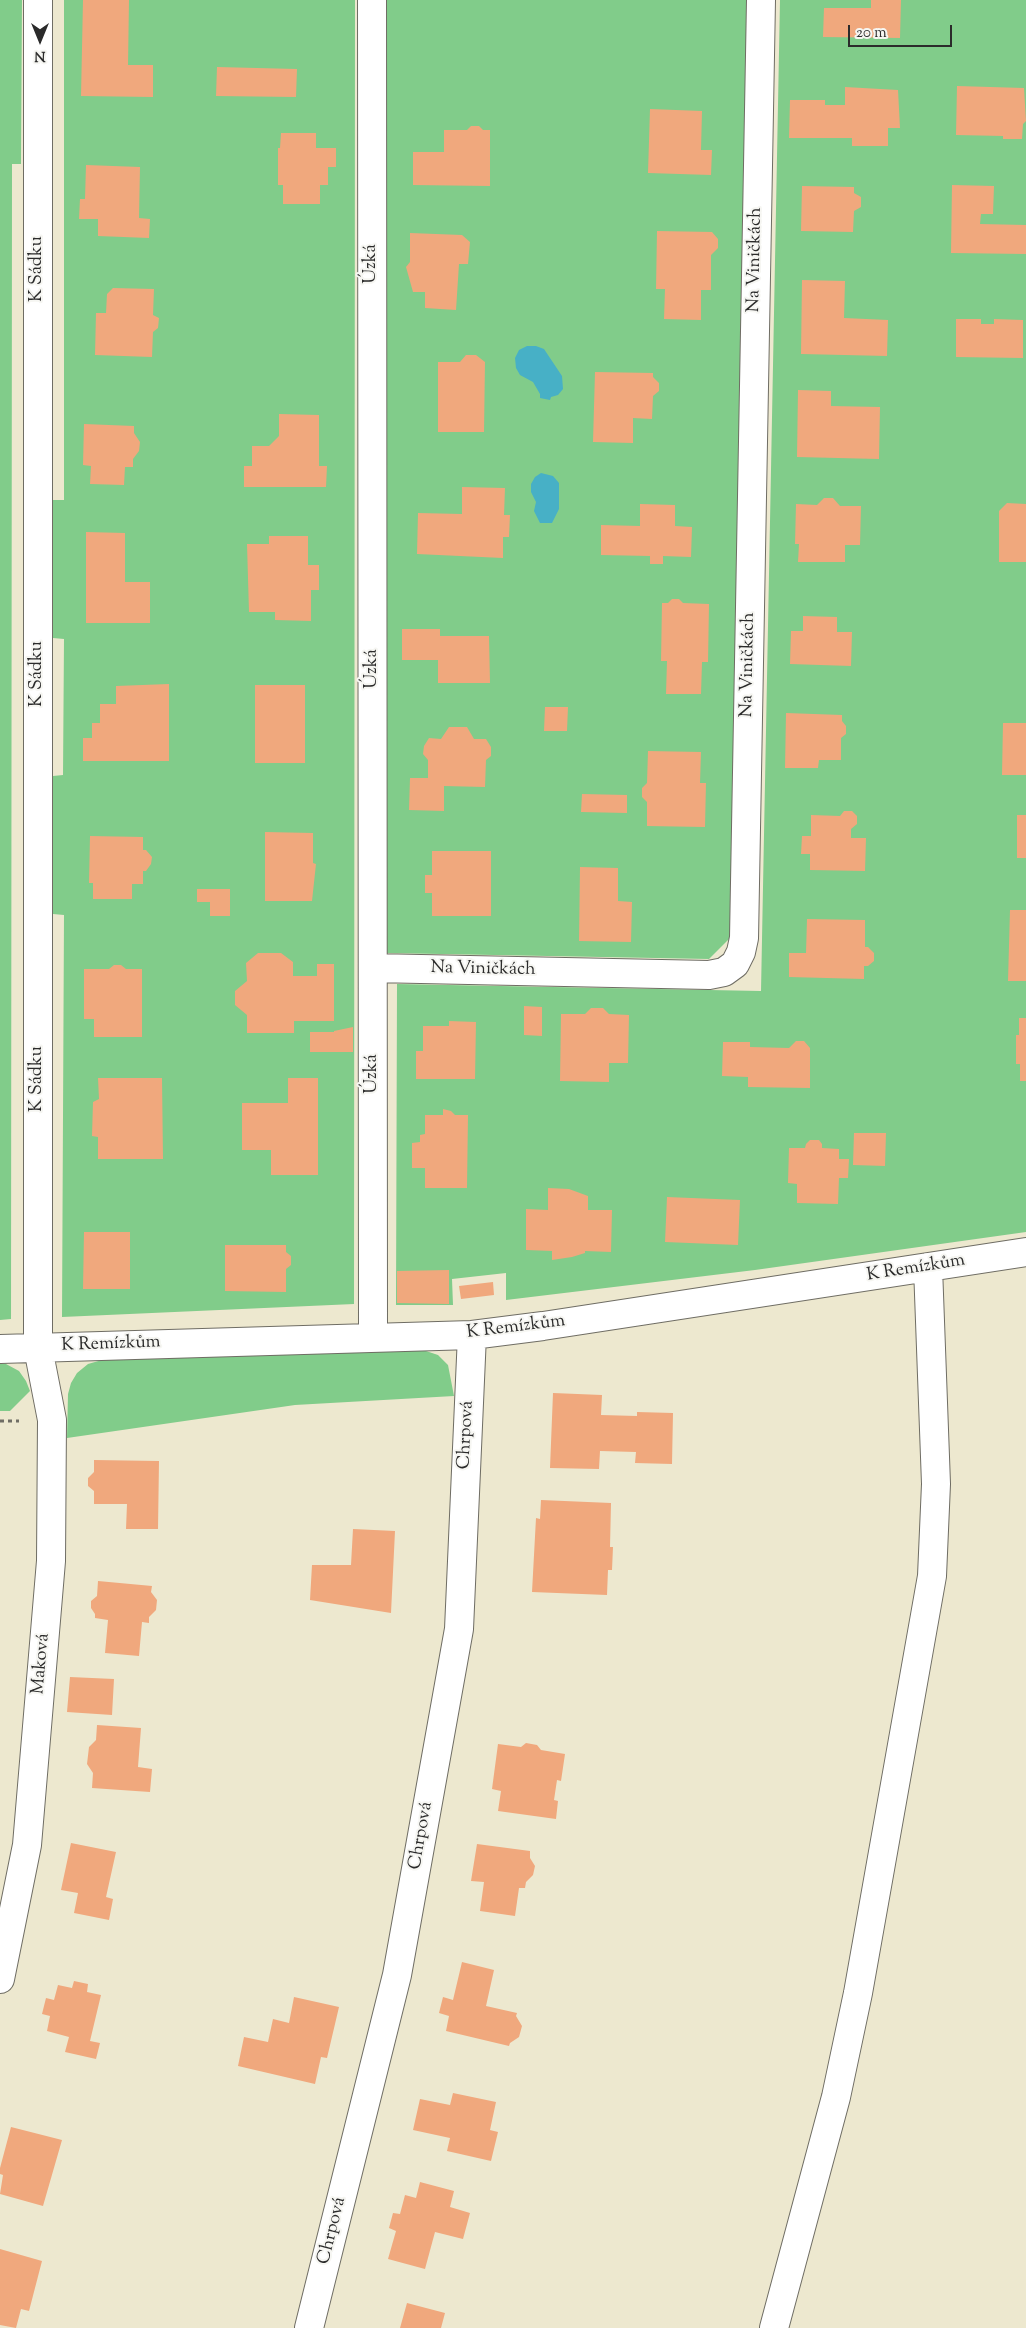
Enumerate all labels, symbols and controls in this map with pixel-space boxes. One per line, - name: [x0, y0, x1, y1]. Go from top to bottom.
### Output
- north arrow: [15, 15, 65, 65]
- scale bar: [851, 15, 955, 47]
- text: 20 m: [856, 23, 887, 44]
- text: N: [34, 45, 46, 65]
- street label: Na Viničkách: [744, 207, 768, 313]
- street label: K Sádku: [27, 236, 49, 302]
- street label: Úzká: [361, 244, 383, 284]
- street label: Na Viničkách: [737, 612, 761, 718]
- street label: K Sádku: [27, 641, 49, 707]
- street label: Úzká: [362, 649, 384, 689]
- street label: Na Viničkách: [430, 958, 536, 982]
- street label: K Sádku: [27, 1046, 49, 1112]
- street label: Úzká: [362, 1054, 384, 1094]
- street label: K Remízkům: [865, 1251, 967, 1287]
- street label: K Remízkům: [465, 1311, 567, 1345]
- street label: K Remízkům: [61, 1332, 161, 1358]
- street label: Chrpová: [454, 1400, 480, 1470]
- street label: Maková: [29, 1633, 55, 1695]
- street label: Chrpová: [405, 1800, 439, 1872]
- street label: Chrpová: [314, 2195, 352, 2267]

